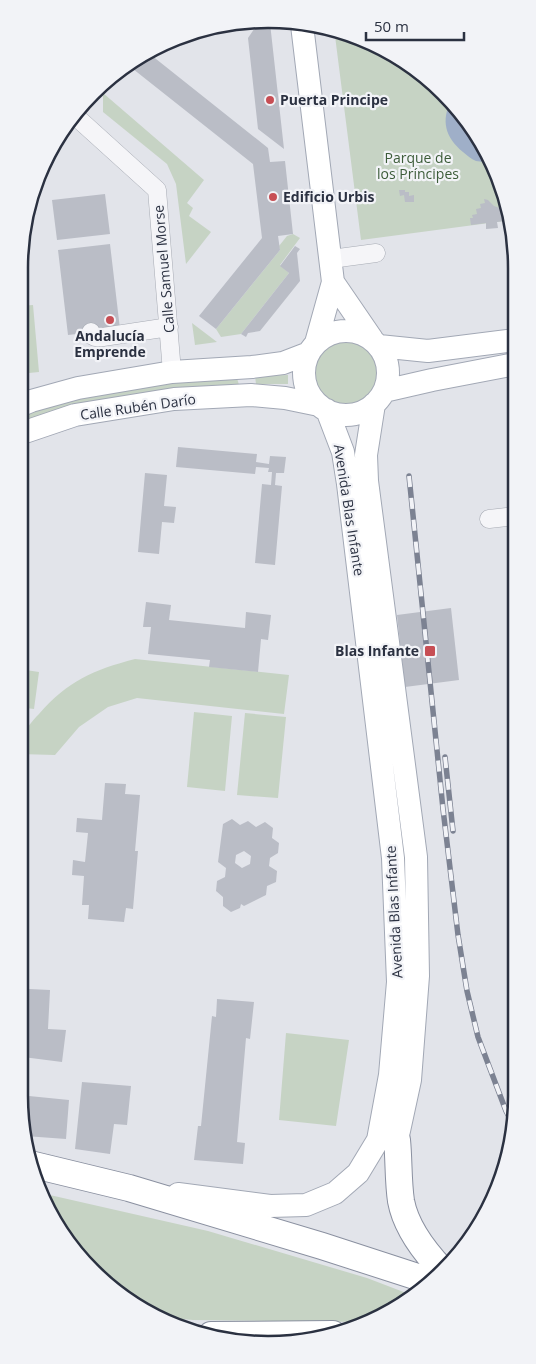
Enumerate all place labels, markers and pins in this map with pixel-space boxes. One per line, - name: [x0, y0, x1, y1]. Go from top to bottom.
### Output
- place label: Puerta Principe: [280, 90, 388, 109]
- marker: Puerta Principe: [264, 94, 276, 106]
- place label: Edificio Urbis: [283, 187, 375, 206]
- marker: Edificio Urbis: [267, 191, 279, 203]
- marker: Andalucía Emprende: [104, 314, 116, 326]
- place label: Andalucía Emprende: [74, 326, 146, 361]
- place label: Blas Infante: [335, 641, 419, 660]
- marker: Blas Infante: [423, 644, 437, 658]

